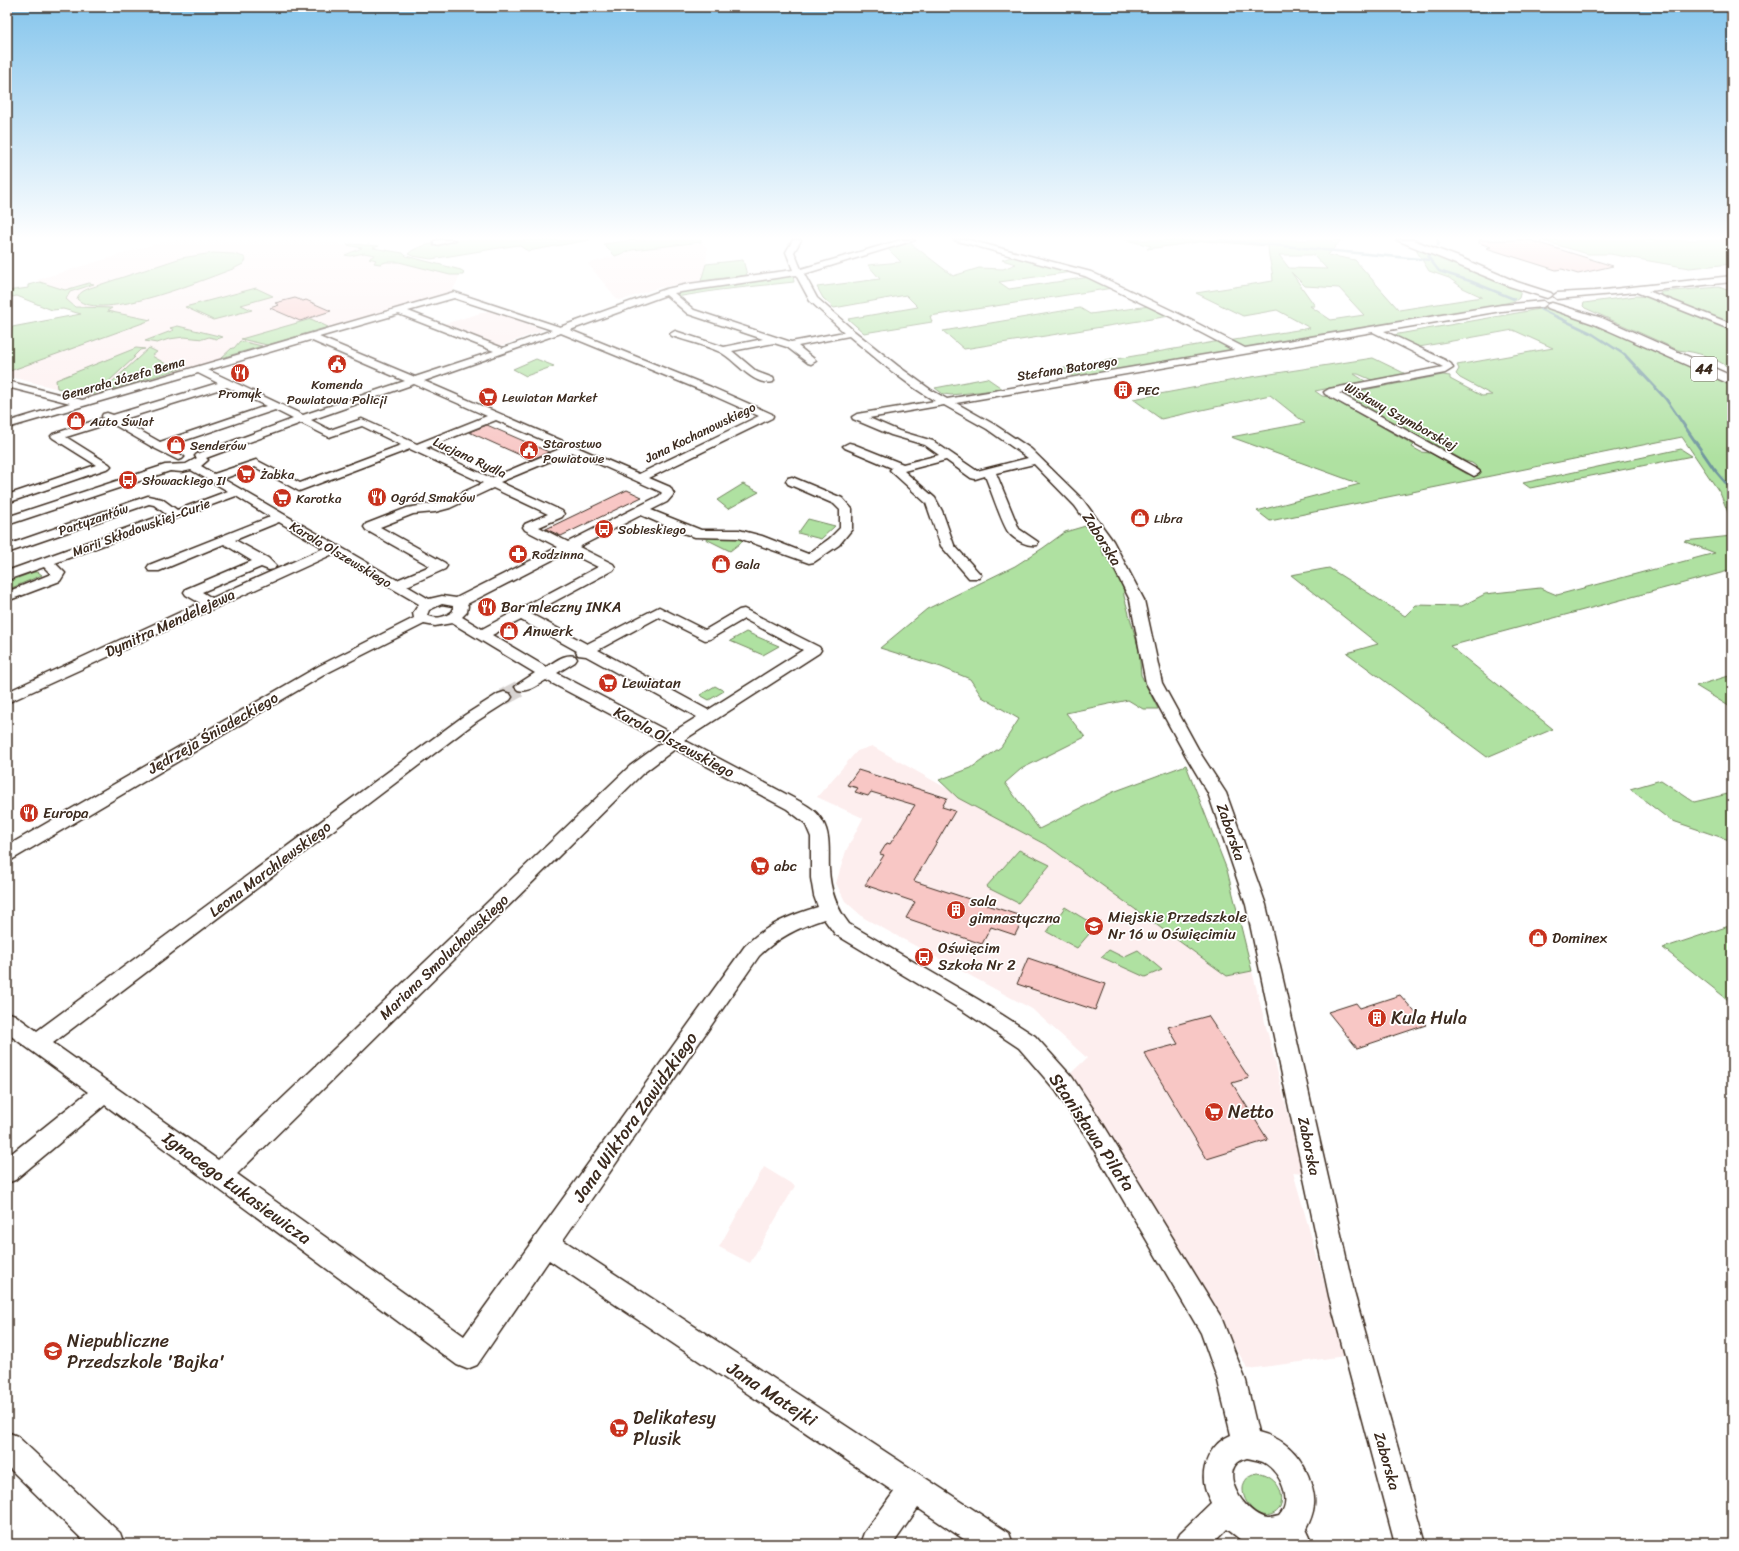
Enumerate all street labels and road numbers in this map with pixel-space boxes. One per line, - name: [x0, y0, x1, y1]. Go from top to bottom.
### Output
- street label: Stefana Batorego: [1015, 349, 1119, 388]
- street label: Generała Józefa Bema: [59, 350, 188, 407]
- road number: 44: [1691, 357, 1717, 381]
- street label: Wisławy Szymborskiej: [1340, 376, 1462, 457]
- street label: Jana Kochanowskiego: [640, 395, 760, 470]
- street label: Lucjana Rydla: [429, 430, 511, 485]
- street label: Marii Skłodowskiej-Curie: [69, 492, 214, 563]
- street label: Partyzantów: [55, 496, 132, 542]
- street label: Zaborska: [1075, 507, 1129, 571]
- street label: Karola Olszewskiego: [285, 515, 397, 594]
- street label: Dymitra Mendelejewa: [101, 581, 240, 665]
- street label: Jędrzeja Śniadeckiego: [142, 685, 284, 782]
- street label: Karola Olszewskiego: [609, 699, 739, 785]
- street label: Zaborska: [1209, 800, 1253, 865]
- street label: Leona Marchlewskiego: [203, 814, 337, 924]
- street label: Mariana Smoluchowskiego: [373, 887, 515, 1026]
- street label: Jana Wiktora Zawidzkiego: [563, 1025, 706, 1210]
- street label: Stanisława Pilata: [1040, 1066, 1144, 1198]
- street label: Zaborska: [1290, 1114, 1328, 1178]
- street label: Ignacego Łukasiewicza: [155, 1122, 318, 1253]
- street label: Jana Matejki: [720, 1352, 824, 1436]
- street label: Zaborska: [1366, 1429, 1408, 1494]

